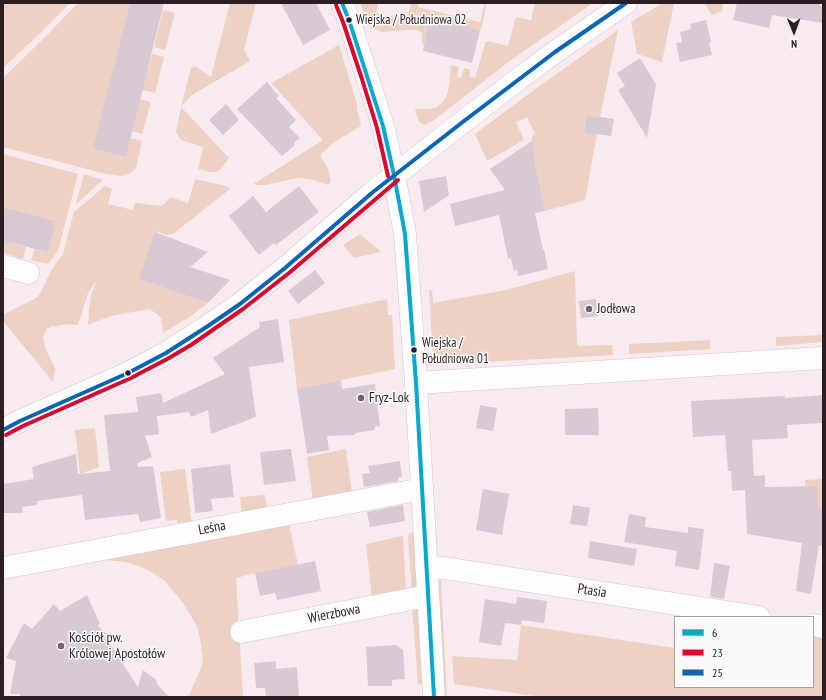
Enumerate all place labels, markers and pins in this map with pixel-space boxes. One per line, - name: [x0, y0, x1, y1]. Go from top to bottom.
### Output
- place label: Wiejska / Południowa 02: [356, 12, 466, 28]
- marker: Wiejska / Południowa 02: [344, 15, 354, 25]
- place label: Jodłowa: [597, 301, 636, 317]
- marker: Jodłowa: [584, 304, 594, 314]
- place label: Wiejska / Południowa 01: [422, 335, 489, 366]
- marker: Wiejska / Południowa 01: [409, 345, 419, 355]
- unlabelled marker: [123, 368, 133, 378]
- place label: Fryz-Lok: [369, 390, 409, 406]
- marker: Fryz-Lok: [356, 393, 366, 403]
- place label: Kościół pw. Królowej Apostołów: [69, 630, 165, 662]
- marker: Kościół pw. Królowej Apostołów: [56, 641, 66, 651]

